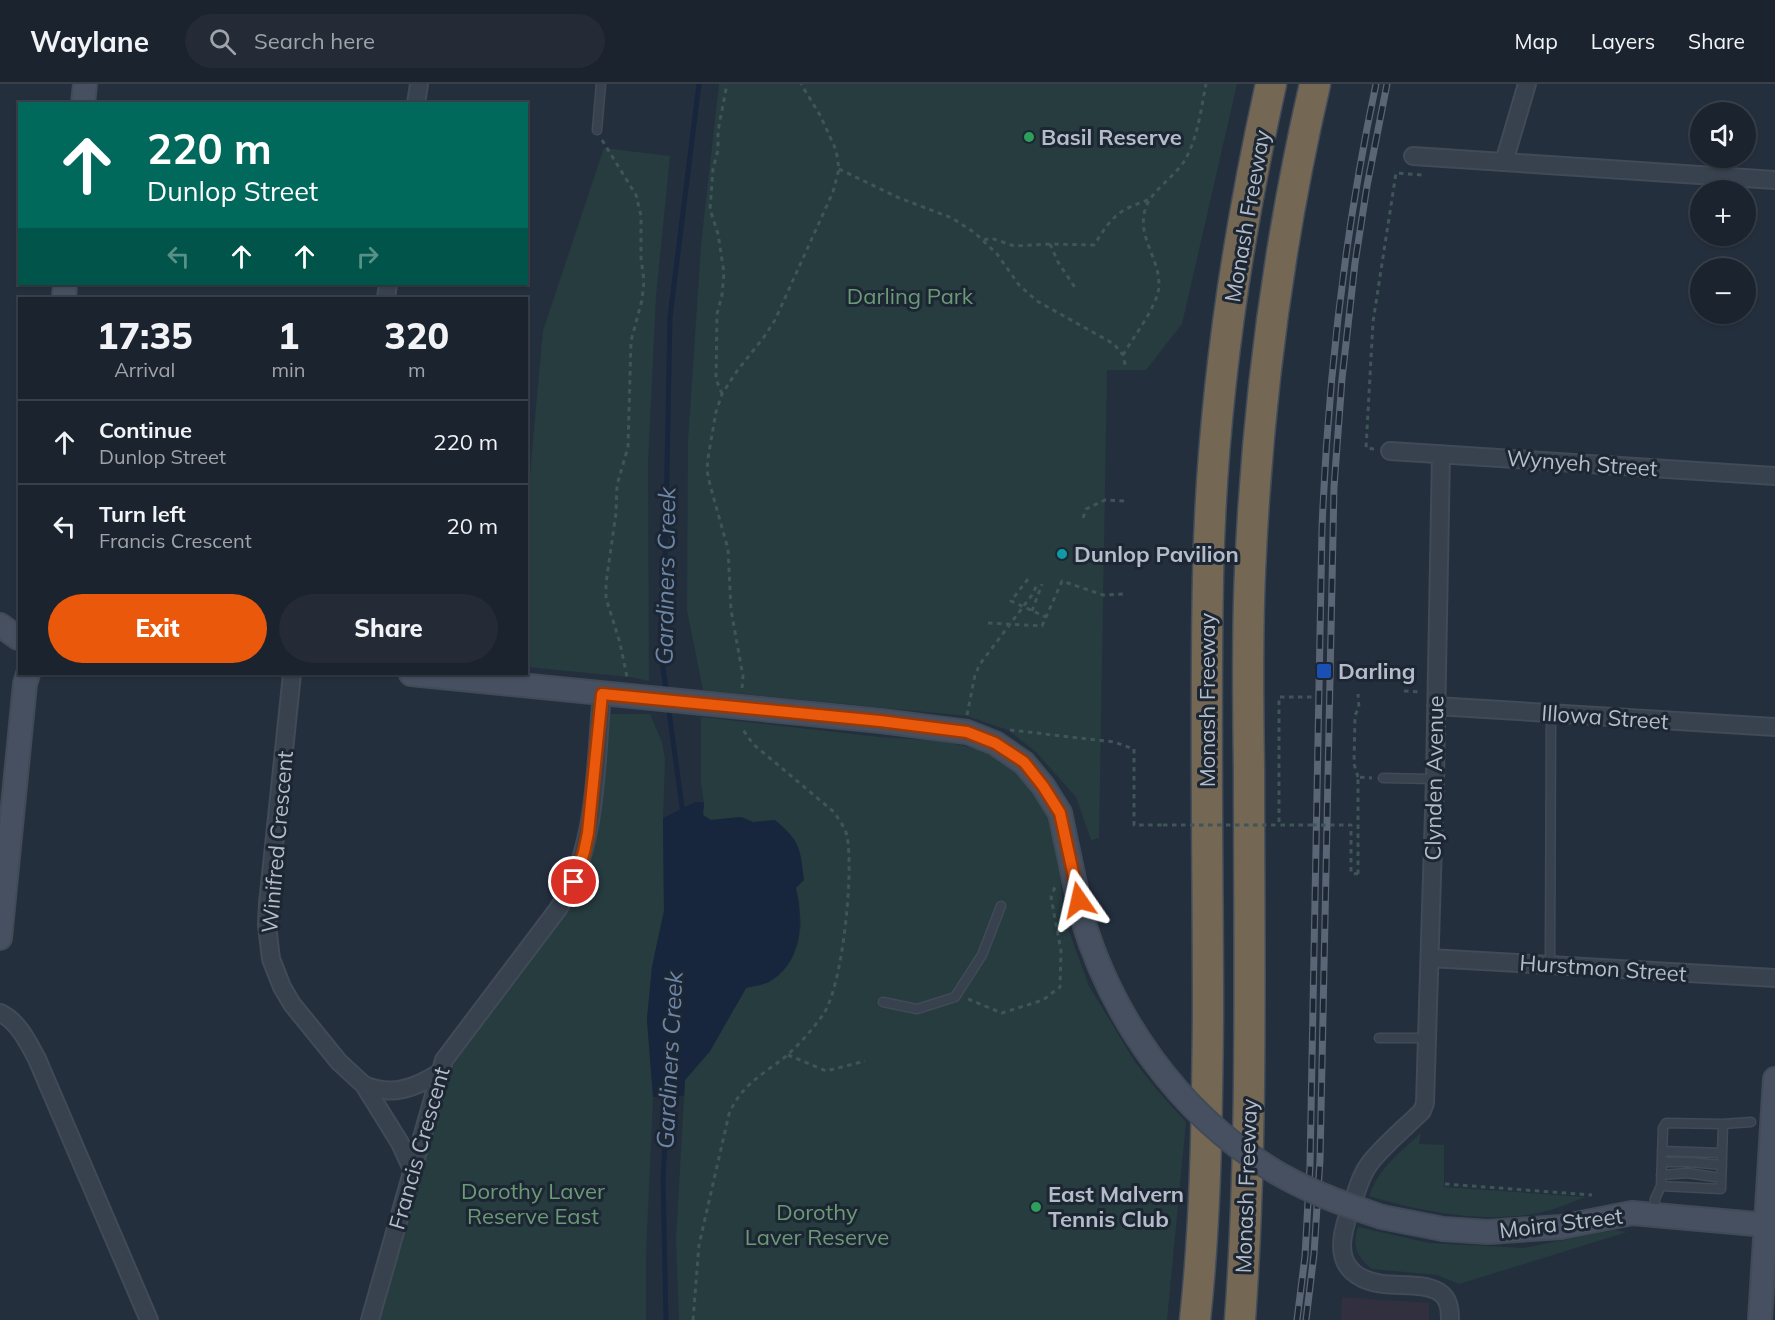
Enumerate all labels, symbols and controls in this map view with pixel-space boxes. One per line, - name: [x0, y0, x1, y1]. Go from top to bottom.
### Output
- search box: [185, 14, 605, 68]
- text: Waylane: [30, 24, 149, 59]
- icon: search: [206, 25, 239, 58]
- text: Search here: [254, 27, 375, 55]
- text: Map: [1515, 28, 1558, 54]
- text: Layers: [1591, 28, 1655, 54]
- text: Share: [1688, 28, 1745, 54]
- map controls: [1690, 102, 1756, 324]
- button: sound: [1690, 102, 1756, 168]
- text: 220 m: [147, 122, 272, 175]
- place label: Basil Reserve: [1041, 123, 1182, 151]
- icon: ahead: [48, 126, 126, 204]
- street label: Monash Freeway: [1218, 127, 1276, 304]
- marker: Basil Reserve: [1022, 130, 1036, 144]
- text: Dunlop Street: [147, 174, 318, 208]
- button: +: [1690, 180, 1756, 246]
- icon: left: [162, 240, 195, 273]
- icon: ahead: [225, 240, 258, 273]
- icon: ahead: [288, 240, 321, 273]
- icon: right: [351, 240, 384, 273]
- button: −: [1690, 258, 1756, 324]
- park label: Darling Park: [847, 282, 974, 310]
- text: 17:35: [97, 313, 193, 358]
- text: 1: [278, 313, 299, 358]
- text: 320: [384, 313, 449, 358]
- text: Arrival: [114, 357, 175, 382]
- text: min: [271, 357, 306, 382]
- text: m: [408, 357, 426, 382]
- text: Continue: [99, 416, 192, 444]
- icon: ahead: [48, 426, 81, 459]
- text: 220 m: [433, 428, 498, 456]
- text: Dunlop Street: [99, 444, 226, 469]
- street label: Wynyeh Street: [1506, 444, 1659, 482]
- water label: Gardiners Creek: [648, 486, 682, 665]
- text: Turn left: [99, 500, 186, 528]
- icon: left: [48, 510, 81, 543]
- text: 20 m: [447, 512, 498, 540]
- text: Francis Crescent: [99, 528, 252, 553]
- place label: Dunlop Pavilion: [1074, 540, 1239, 568]
- marker: Dunlop Pavilion: [1055, 547, 1069, 561]
- button: Exit: [48, 594, 267, 663]
- button: Share: [279, 594, 498, 663]
- street label: Monash Freeway: [1193, 612, 1221, 787]
- place label: Darling: [1338, 657, 1415, 685]
- marker: Darling: [1315, 662, 1333, 680]
- street label: Clynden Avenue: [1419, 695, 1449, 861]
- street label: Illowa Street: [1541, 699, 1670, 735]
- street label: Winifred Crescent: [255, 749, 299, 934]
- pin: [548, 856, 599, 907]
- icon: arrive: [557, 865, 590, 898]
- position arrow: [1047, 868, 1111, 932]
- street label: Hurstmon Street: [1519, 948, 1688, 988]
- water label: Gardiners Creek: [649, 970, 689, 1150]
- street label: Francis Crescent: [382, 1063, 456, 1233]
- street label: Monash Freeway: [1229, 1098, 1263, 1274]
- park label: Dorothy Laver Reserve East: [461, 1177, 605, 1230]
- place label: East Malvern Tennis Club: [1048, 1180, 1184, 1233]
- park label: Dorothy Laver Reserve: [745, 1198, 889, 1251]
- marker: East Malvern Tennis Club: [1029, 1200, 1043, 1214]
- street label: Moira Street: [1498, 1201, 1625, 1244]

